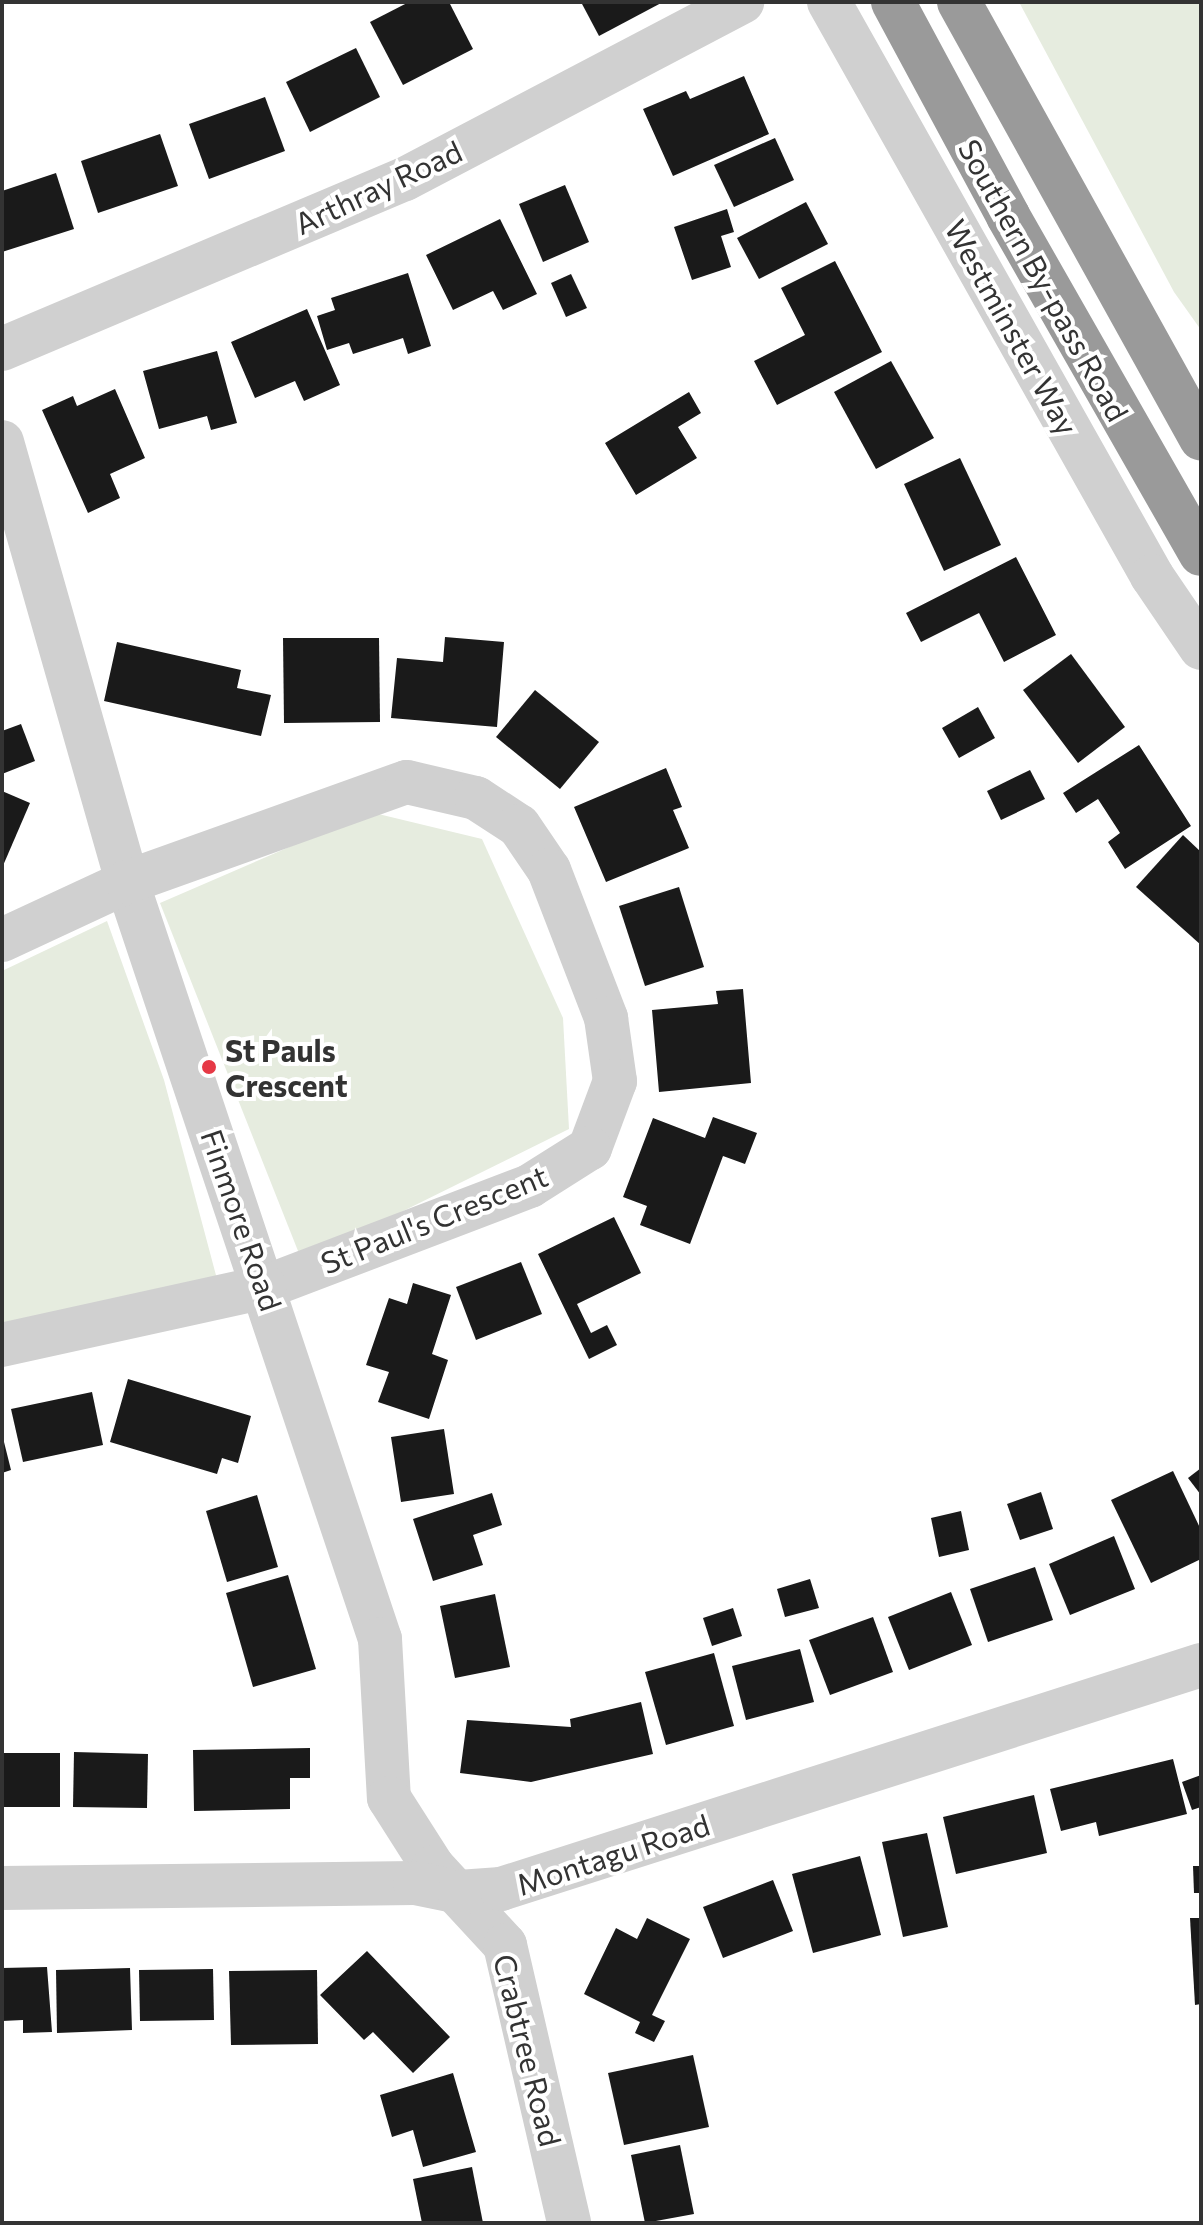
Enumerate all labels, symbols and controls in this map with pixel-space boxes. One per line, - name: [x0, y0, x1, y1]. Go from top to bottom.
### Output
- street label: Arthray Road: [289, 133, 467, 241]
- street label: Southern By-pass Road: [952, 133, 1136, 427]
- street label: Westminster Way: [938, 213, 1086, 441]
- place label: St Pauls Crescent: [225, 1032, 348, 1102]
- marker: St Pauls Crescent: [200, 1058, 218, 1076]
- street label: Finmore Road: [194, 1125, 290, 1315]
- street label: St Paul's Crescent: [315, 1157, 553, 1281]
- street label: Montagu Road: [512, 1806, 714, 1902]
- street label: Crabtree Road: [487, 1950, 569, 2150]

